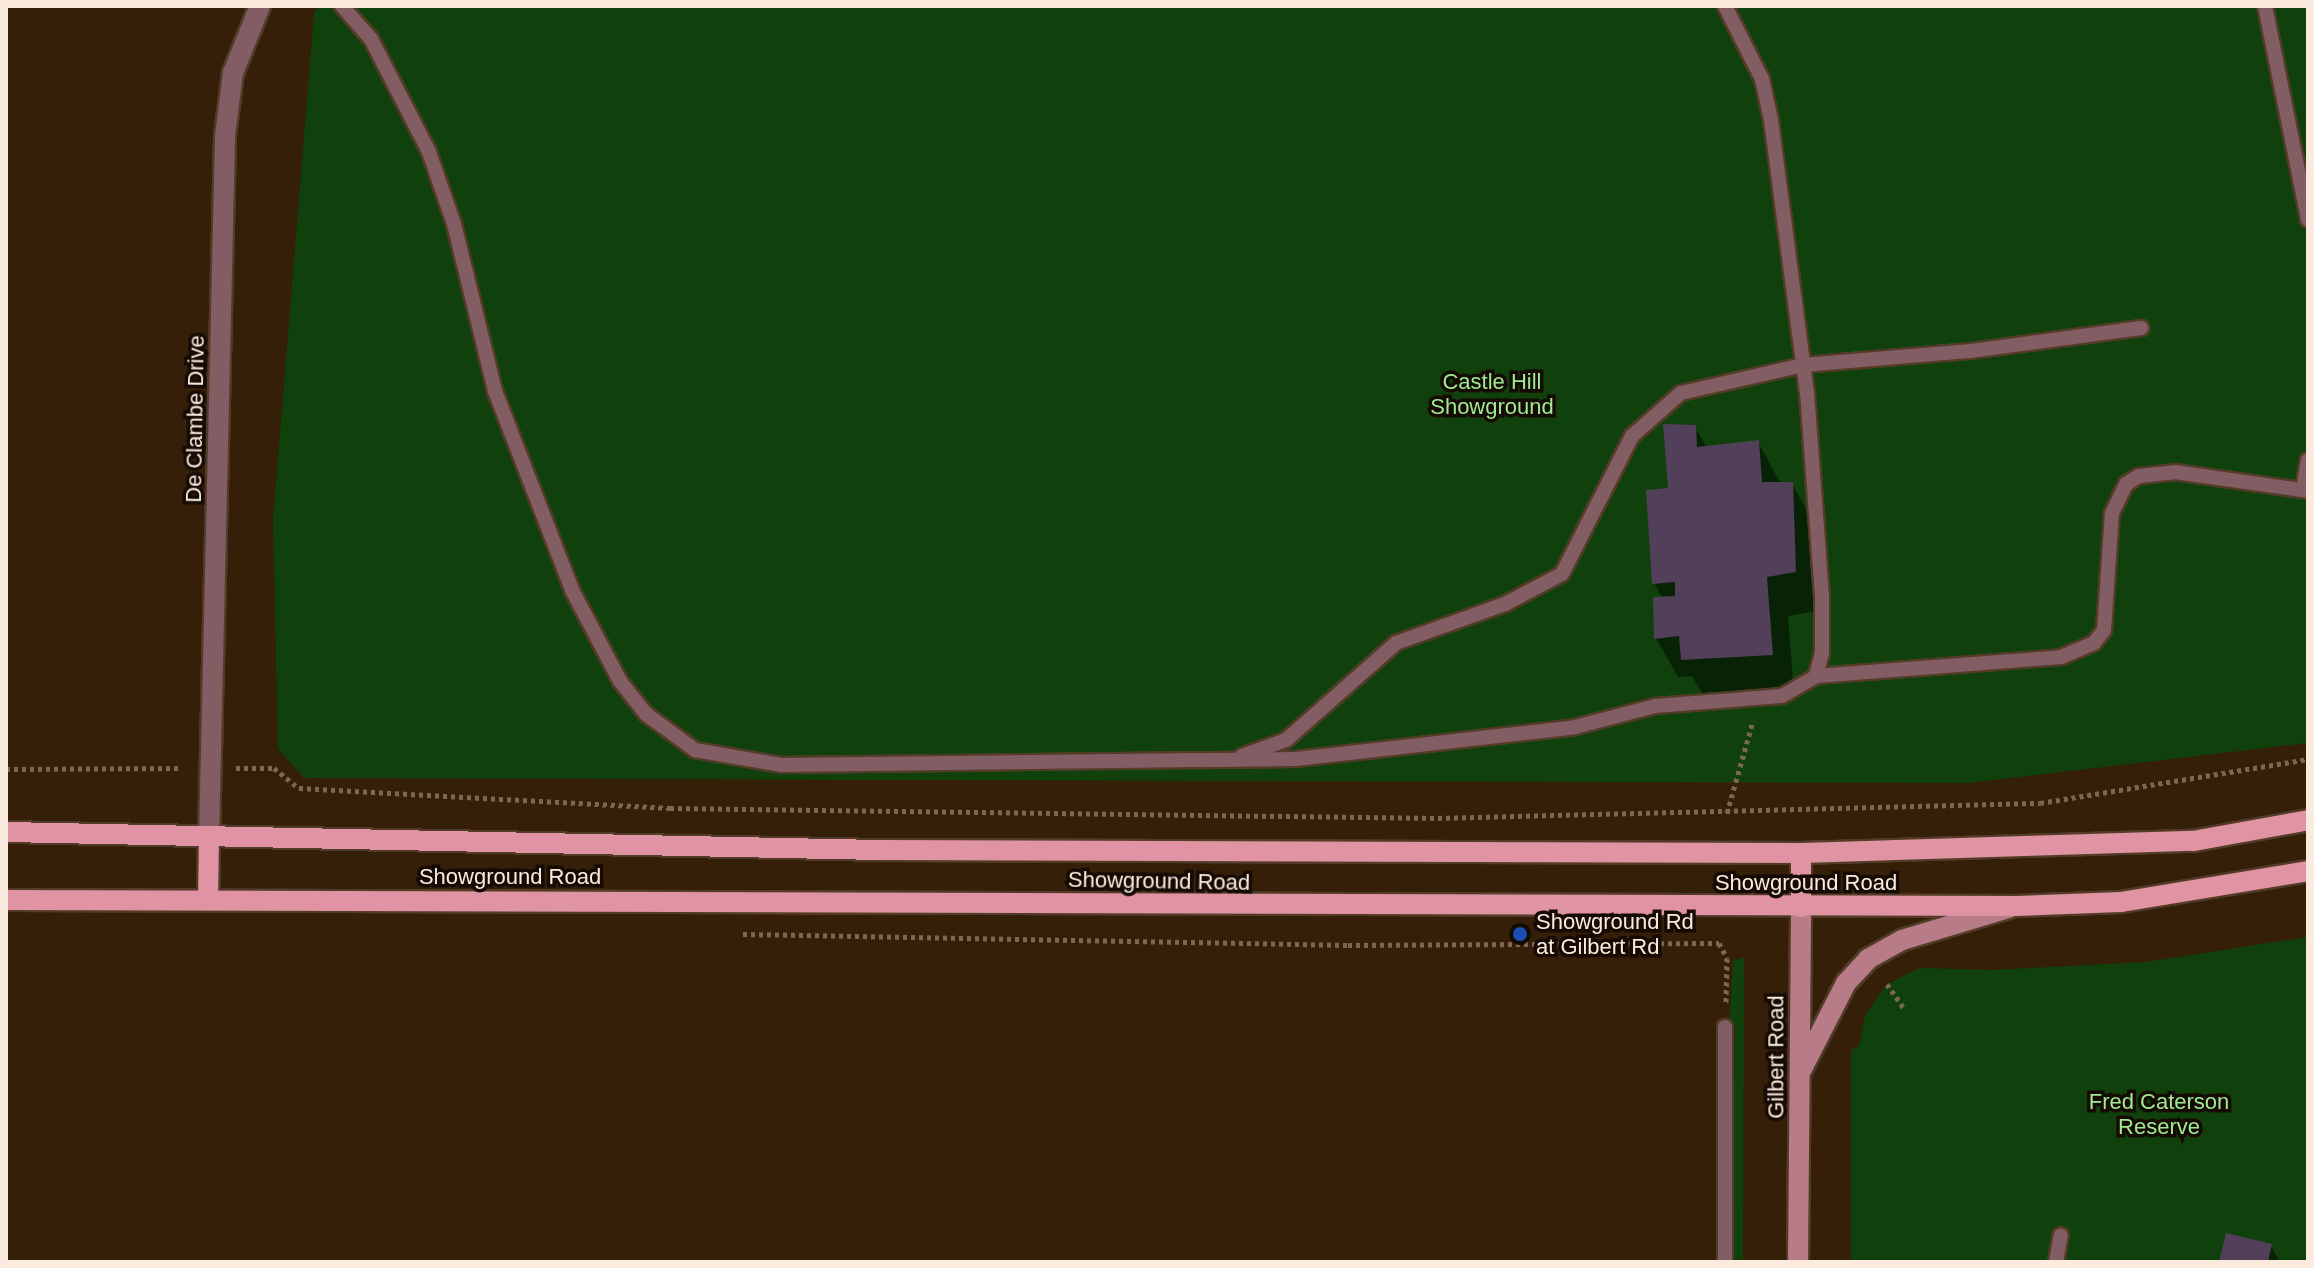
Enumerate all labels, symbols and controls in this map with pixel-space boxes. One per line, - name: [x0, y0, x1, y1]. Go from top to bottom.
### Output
- street label: De Clambe Drive: [180, 335, 210, 503]
- park label: Castle Hill Showground: [1430, 368, 1554, 420]
- street label: Showground Road: [419, 864, 601, 890]
- street label: Showground Road: [1068, 866, 1250, 896]
- street label: Showground Road: [1715, 870, 1897, 896]
- place label: Showground Rd at Gilbert Rd: [1536, 908, 1694, 960]
- marker: Showground Rd at Gilbert Rd: [1511, 925, 1529, 943]
- street label: Gilbert Road: [1763, 995, 1789, 1119]
- park label: Fred Caterson Reserve: [2089, 1088, 2229, 1140]

